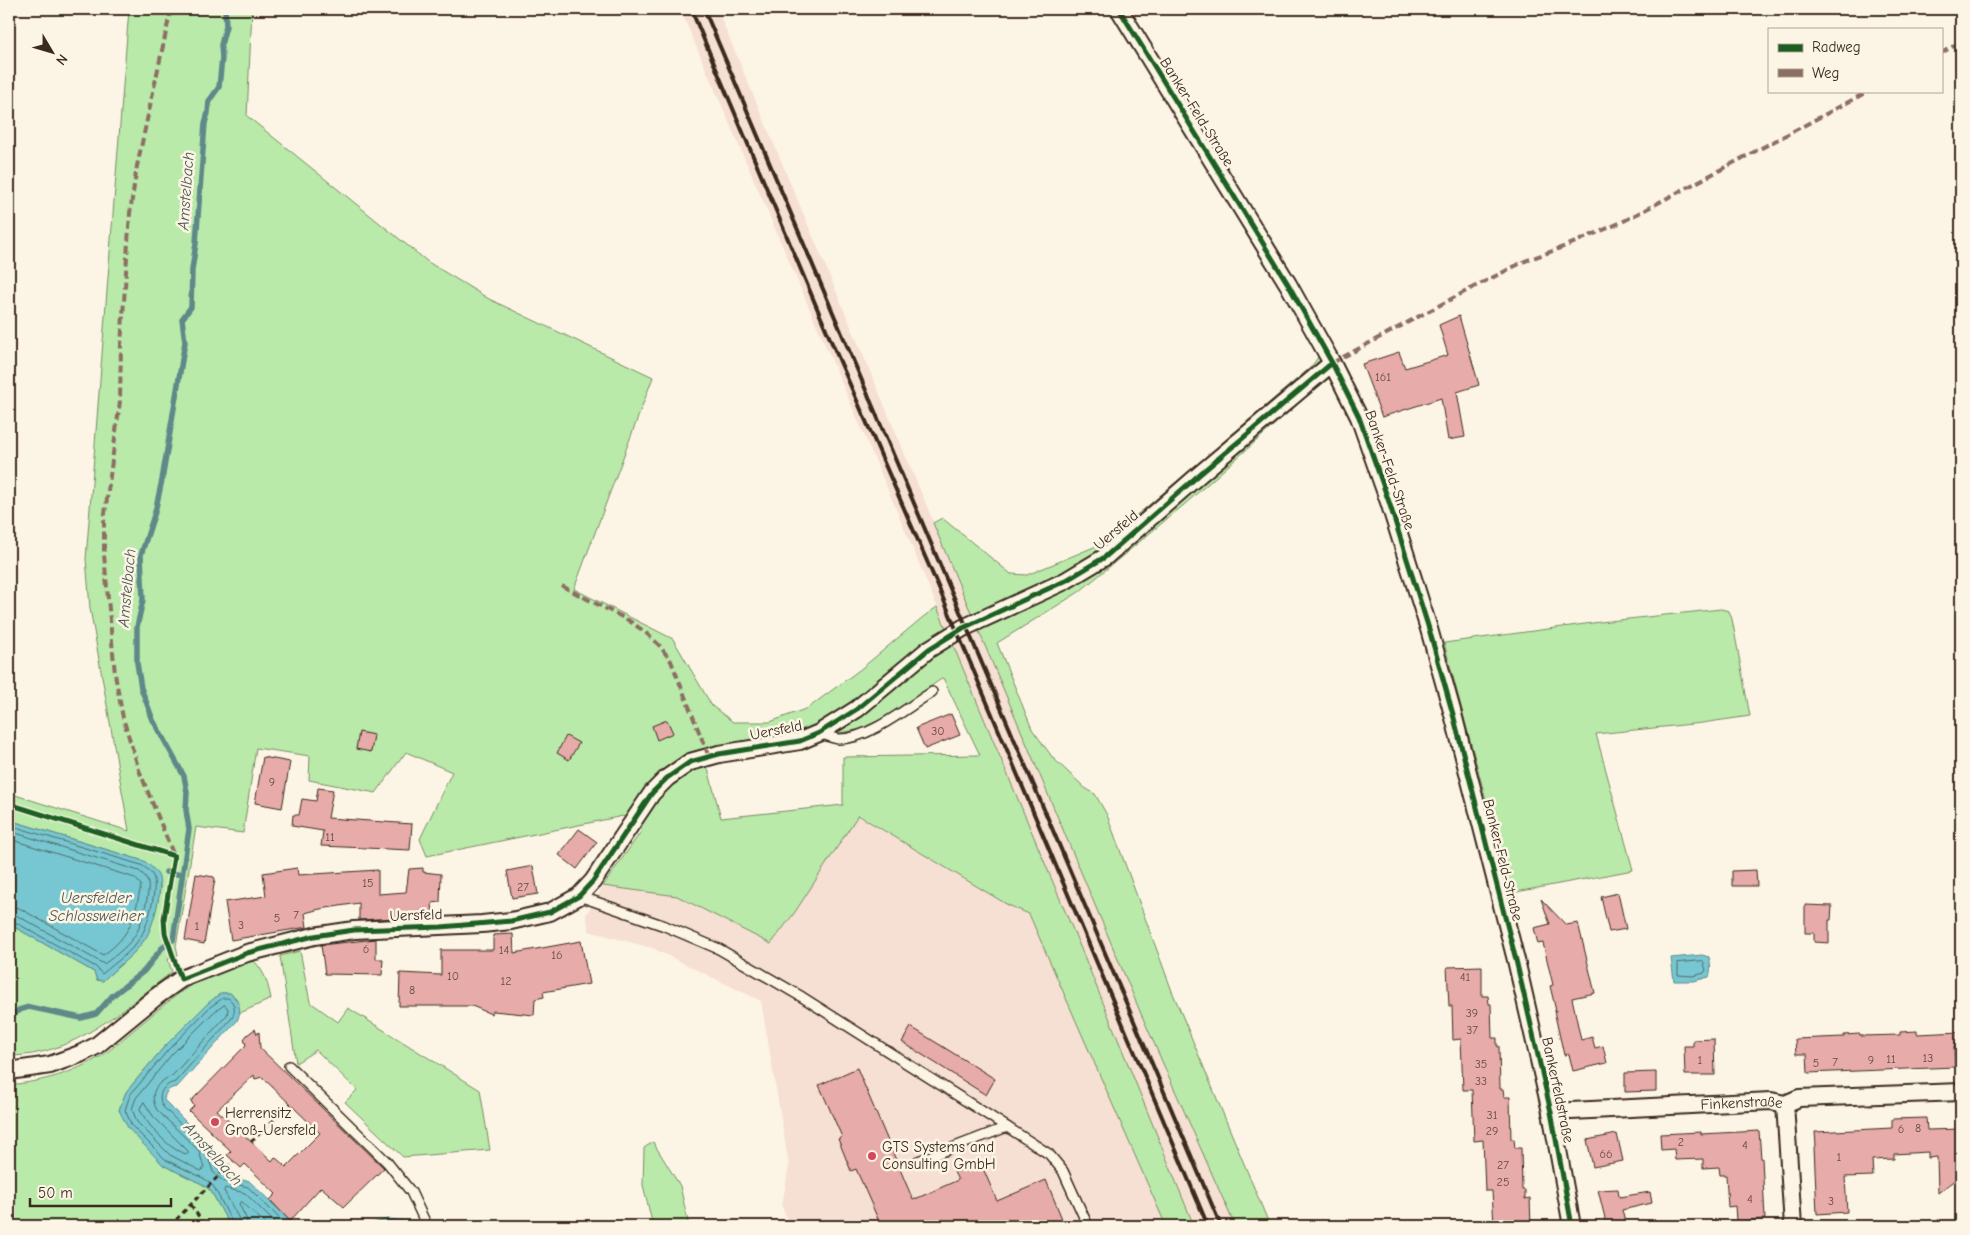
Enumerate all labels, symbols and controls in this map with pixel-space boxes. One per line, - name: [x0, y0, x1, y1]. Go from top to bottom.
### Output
- north arrow: [28, 28, 78, 78]
- legend: [1768, 28, 1942, 92]
- text: Radweg: [1812, 38, 1861, 56]
- text: N: [52, 51, 71, 69]
- street label: Banker-Feld-Straße: [1156, 54, 1238, 170]
- text: Weg: [1812, 64, 1839, 82]
- water label: Amstelbach: [174, 151, 198, 232]
- house number: 161: [1375, 370, 1391, 384]
- street label: Banker-Feld-Straße: [1361, 408, 1419, 533]
- street label: Uersfeld: [1090, 506, 1142, 554]
- water label: Amstelbach: [115, 548, 139, 629]
- street label: Uersfeld: [748, 716, 804, 744]
- house number: 30: [931, 724, 945, 738]
- house number: 9: [269, 775, 275, 789]
- street label: Banker-Feld-Straße: [1479, 797, 1527, 923]
- house number: 11: [325, 830, 335, 844]
- house number: 15: [362, 876, 374, 890]
- house number: 27: [517, 880, 529, 894]
- water label: Uersfelder Schlossweiher: [49, 889, 144, 925]
- street label: Uersfeld: [389, 905, 443, 925]
- house number: 7: [293, 908, 299, 922]
- house number: 5: [274, 911, 280, 925]
- house number: 3: [238, 918, 244, 932]
- house number: 1: [195, 919, 200, 933]
- house number: 6: [363, 942, 369, 956]
- house number: 14: [499, 943, 509, 957]
- house number: 16: [551, 948, 563, 962]
- house number: 10: [447, 969, 459, 983]
- house number: 41: [1460, 970, 1471, 984]
- house number: 12: [500, 974, 512, 988]
- house number: 8: [409, 983, 415, 997]
- house number: 39: [1466, 1006, 1478, 1020]
- house number: 37: [1466, 1023, 1478, 1037]
- street label: Bankerfeldstraße: [1538, 1035, 1578, 1145]
- house number: 13: [1923, 1051, 1933, 1065]
- house number: 11: [1886, 1052, 1896, 1066]
- house number: 1: [1698, 1053, 1703, 1067]
- house number: 9: [1868, 1053, 1874, 1067]
- house number: 7: [1832, 1055, 1838, 1069]
- house number: 5: [1813, 1056, 1819, 1070]
- house number: 35: [1475, 1057, 1487, 1071]
- house number: 33: [1475, 1074, 1487, 1088]
- street label: Finkenstraße: [1700, 1091, 1785, 1114]
- place label: Herrensitz Groß-Uersfeld: [225, 1104, 316, 1139]
- house number: 31: [1487, 1108, 1498, 1122]
- marker: Herrensitz Groß-Uersfeld: [209, 1116, 221, 1128]
- water label: Amstelbach: [179, 1118, 246, 1189]
- house number: 8: [1915, 1121, 1921, 1135]
- house number: 6: [1898, 1122, 1904, 1136]
- house number: 29: [1486, 1124, 1498, 1138]
- house number: 2: [1678, 1135, 1684, 1149]
- place label: GTS Systems and Consulting GmbH: [882, 1138, 996, 1173]
- house number: 4: [1742, 1138, 1748, 1152]
- house number: 66: [1599, 1147, 1613, 1161]
- marker: GTS Systems and Consulting GmbH: [866, 1150, 878, 1162]
- house number: 1: [1837, 1150, 1842, 1164]
- house number: 27: [1497, 1158, 1509, 1172]
- scale bar: [30, 1175, 171, 1207]
- house number: 25: [1497, 1175, 1509, 1189]
- text: 50 m: [38, 1184, 73, 1202]
- house number: 4: [1747, 1192, 1753, 1206]
- house number: 3: [1828, 1194, 1834, 1208]

